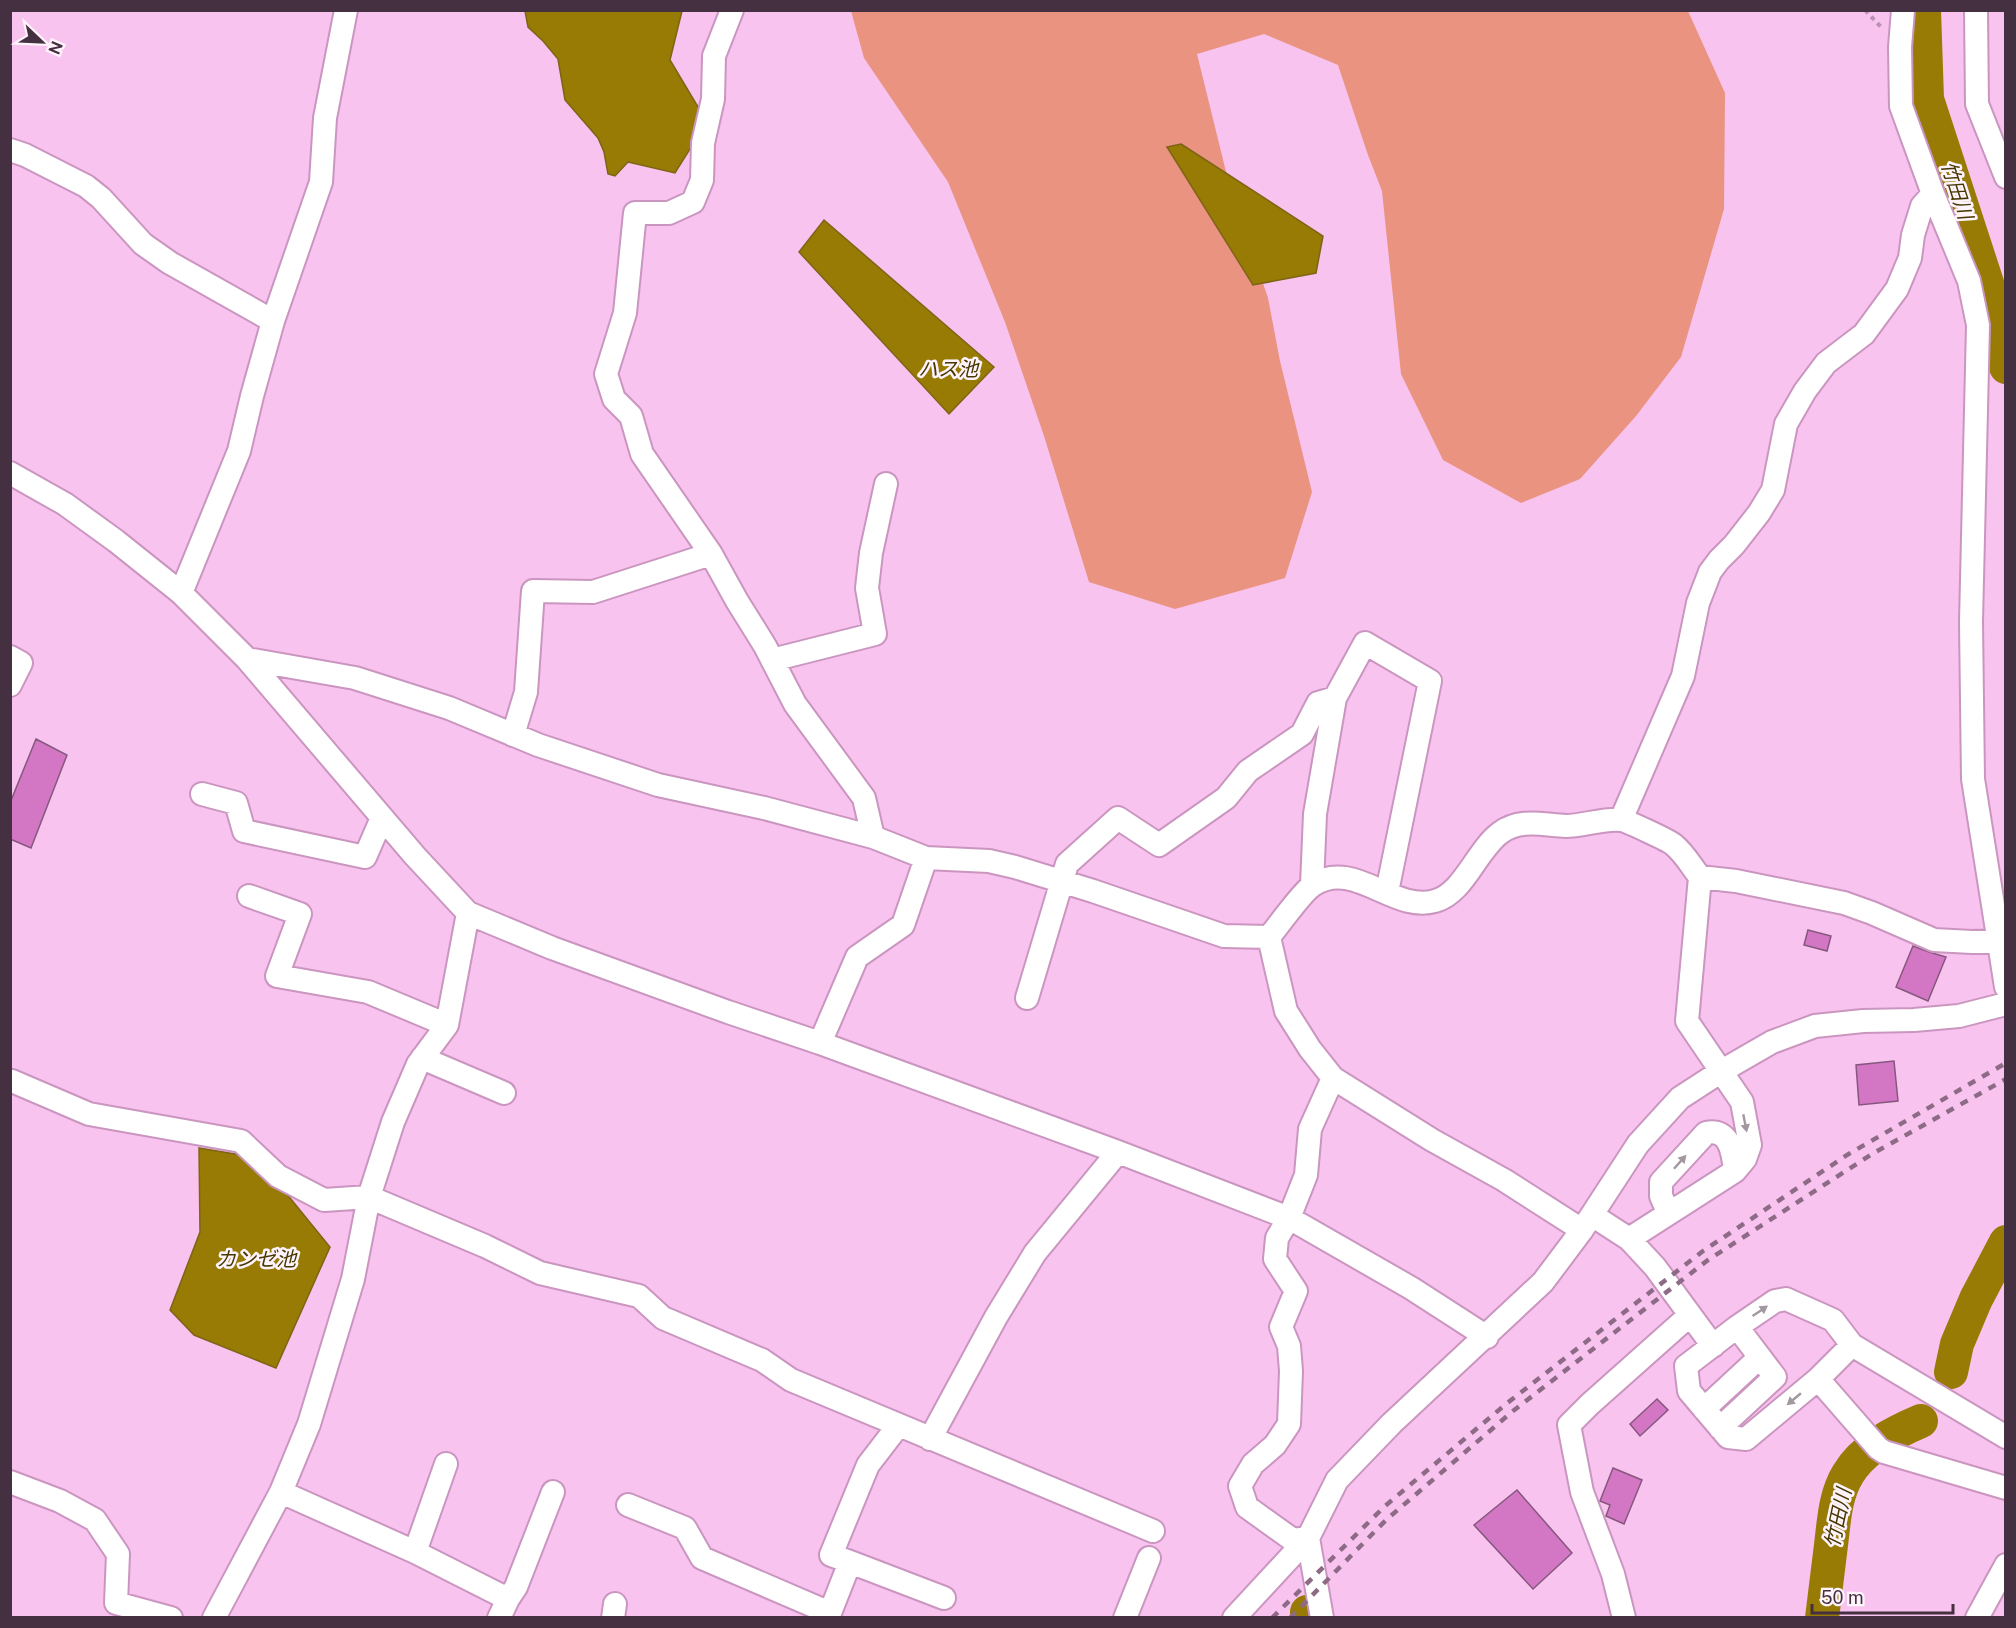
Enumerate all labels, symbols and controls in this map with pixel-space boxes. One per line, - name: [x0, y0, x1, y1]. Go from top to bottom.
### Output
- north arrow: [12, 12, 72, 72]
- text: N: [44, 38, 67, 57]
- water label: 竹田川: [1936, 158, 1978, 224]
- water label: ハス池: [918, 357, 980, 381]
- one-way arrow: [1741, 1113, 1750, 1132]
- one-way arrow: [1673, 1155, 1686, 1170]
- water label: カンゼ池: [216, 1247, 298, 1271]
- one-way arrow: [1752, 1306, 1768, 1317]
- one-way arrow: [1787, 1392, 1802, 1405]
- water label: 竹田川: [1820, 1484, 1856, 1550]
- scale bar: [1812, 1577, 1953, 1615]
- text: 50 m: [1821, 1587, 1864, 1608]

